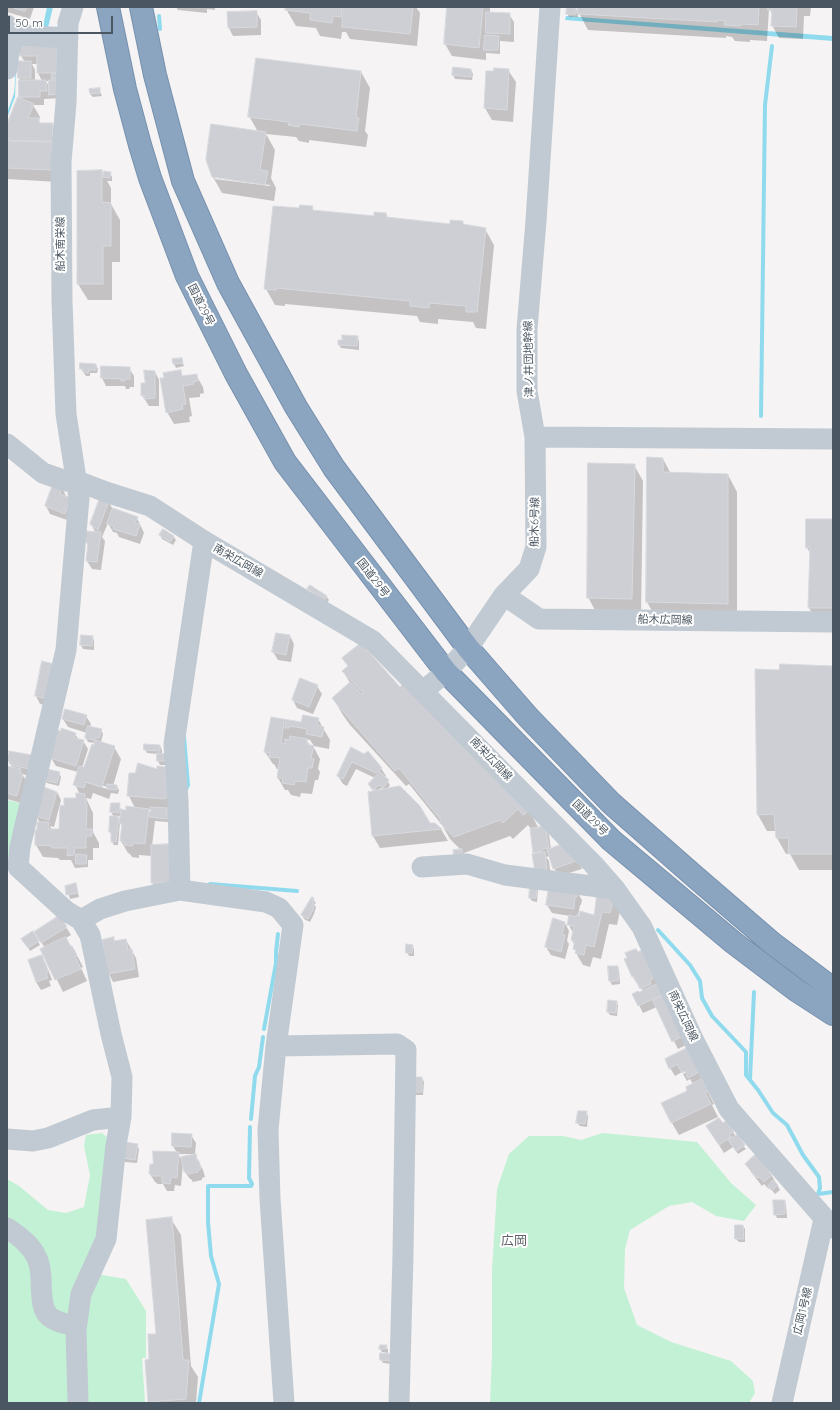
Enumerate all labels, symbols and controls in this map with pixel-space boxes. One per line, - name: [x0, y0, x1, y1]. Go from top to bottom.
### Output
- scale bar: [10, 8, 115, 34]
- text: 50 m: [15, 15, 43, 30]
- street label: 船木南栄線: [54, 217, 68, 271]
- street label: 国道29号: [185, 282, 217, 328]
- street label: 津ノ井団地幹線: [522, 320, 536, 398]
- street label: 船木6号線: [528, 497, 542, 547]
- street label: 南栄広岡線: [211, 542, 265, 580]
- street label: 国道29号: [354, 556, 392, 600]
- street label: 船木広岡線: [637, 613, 693, 627]
- street label: 南栄広岡線: [467, 735, 515, 783]
- street label: 国道29号: [569, 797, 611, 839]
- street label: 南栄広岡線: [665, 988, 701, 1044]
- district label: 広岡: [501, 1233, 527, 1249]
- street label: 広岡1号線: [791, 1286, 815, 1336]

